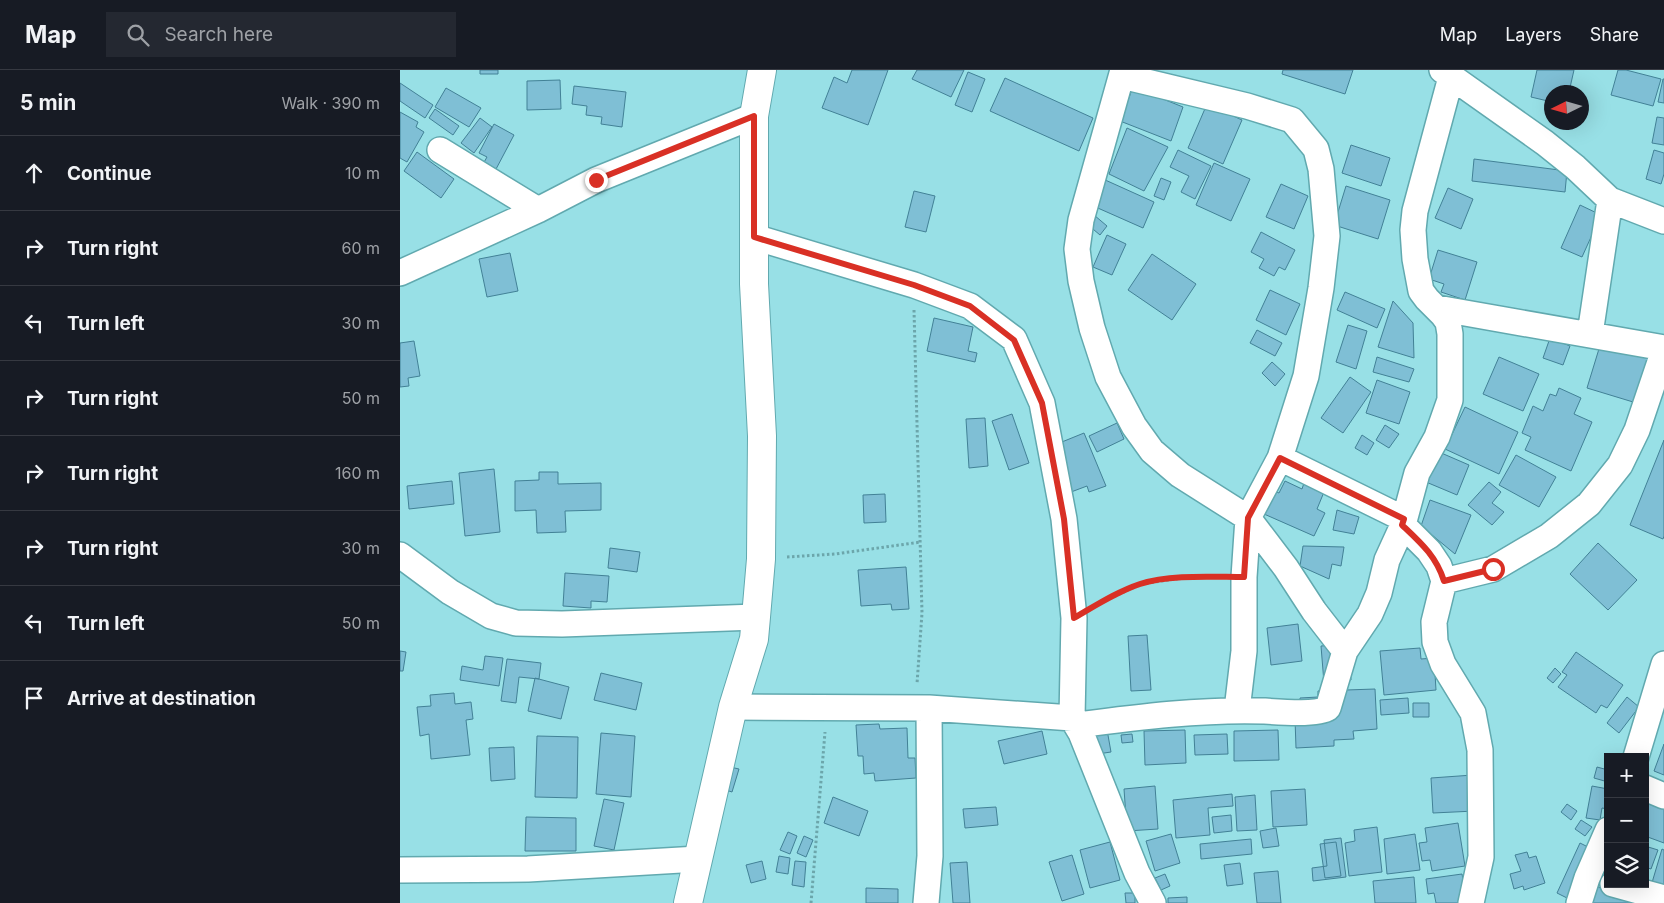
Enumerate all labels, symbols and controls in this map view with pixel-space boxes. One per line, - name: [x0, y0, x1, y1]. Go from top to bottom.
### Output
- search box: [106, 12, 456, 57]
- text: Map: [25, 20, 76, 49]
- icon: search: [124, 21, 152, 49]
- text: Search here: [164, 23, 273, 46]
- text: Map: [1440, 24, 1477, 45]
- text: Layers: [1505, 24, 1562, 45]
- text: Share: [1590, 24, 1639, 45]
- north arrow: [1544, 85, 1589, 130]
- text: 5 min: [20, 90, 76, 115]
- text: Walk · 390 m: [281, 93, 380, 113]
- icon: ahead: [20, 159, 48, 187]
- text: Continue: [67, 162, 152, 185]
- text: 10 m: [345, 163, 380, 183]
- route end: [585, 169, 608, 192]
- icon: right: [20, 234, 48, 262]
- text: Turn right: [67, 237, 158, 260]
- text: 60 m: [341, 238, 380, 258]
- icon: left: [20, 309, 48, 337]
- text: Turn left: [67, 312, 145, 335]
- text: 30 m: [342, 313, 380, 333]
- icon: right: [20, 384, 48, 412]
- text: Turn right: [67, 387, 158, 410]
- text: 50 m: [342, 388, 380, 408]
- icon: right: [20, 459, 48, 487]
- text: Turn right: [67, 462, 158, 485]
- text: 160 m: [335, 463, 380, 483]
- icon: right: [20, 534, 48, 562]
- text: Turn right: [67, 537, 158, 560]
- text: 30 m: [342, 538, 380, 558]
- route start: [1482, 558, 1505, 581]
- icon: left: [20, 609, 48, 637]
- text: Turn left: [67, 612, 145, 635]
- text: 50 m: [342, 613, 380, 633]
- icon: arrive: [20, 684, 48, 712]
- text: Arrive at destination: [67, 687, 256, 710]
- map controls: [1604, 753, 1649, 888]
- button: +: [1604, 753, 1649, 798]
- button: −: [1604, 798, 1649, 843]
- button: layers: [1604, 843, 1649, 888]

